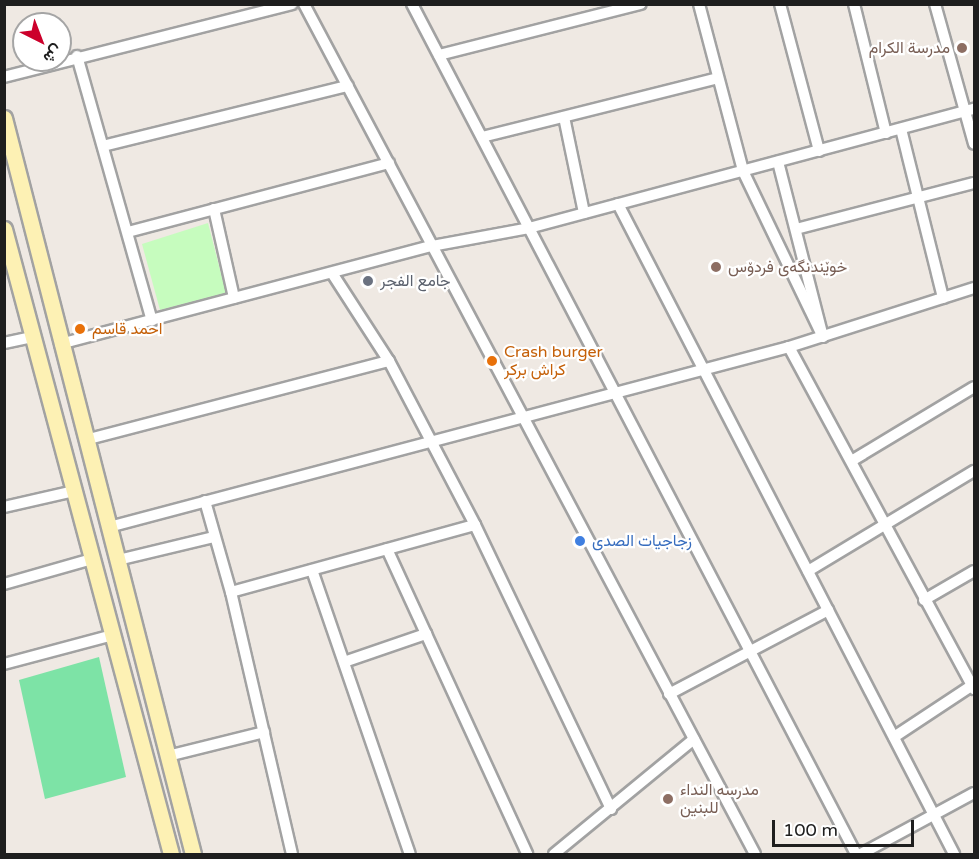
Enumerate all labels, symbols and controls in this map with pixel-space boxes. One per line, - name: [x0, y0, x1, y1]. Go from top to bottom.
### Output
- north arrow: [12, 12, 72, 72]
- place label: مدرسة الكرام: [869, 38, 950, 58]
- text: ش: [39, 40, 67, 68]
- marker: مدرسة الكرام: [955, 41, 969, 55]
- place label: خوێندنگەی فردۆس: [728, 257, 847, 277]
- marker: خوێندنگەی فردۆس: [709, 260, 723, 274]
- place label: جامع الفجر: [380, 271, 451, 291]
- marker: جامع الفجر: [361, 274, 375, 288]
- place label: احمد قاسم: [92, 319, 163, 339]
- marker: احمد قاسم: [73, 322, 87, 336]
- place label: Crash burger كراش بركر: [504, 342, 603, 380]
- marker: Crash burger كراش بركر: [485, 354, 499, 368]
- place label: زجاجيات الصدى: [592, 531, 692, 551]
- marker: زجاجيات الصدى: [573, 534, 587, 548]
- place label: مدرسه النداء للبنين: [680, 780, 759, 818]
- marker: مدرسه النداء للبنين: [661, 792, 675, 806]
- scale bar: [775, 808, 918, 846]
- text: 100 m: [783, 819, 838, 841]

